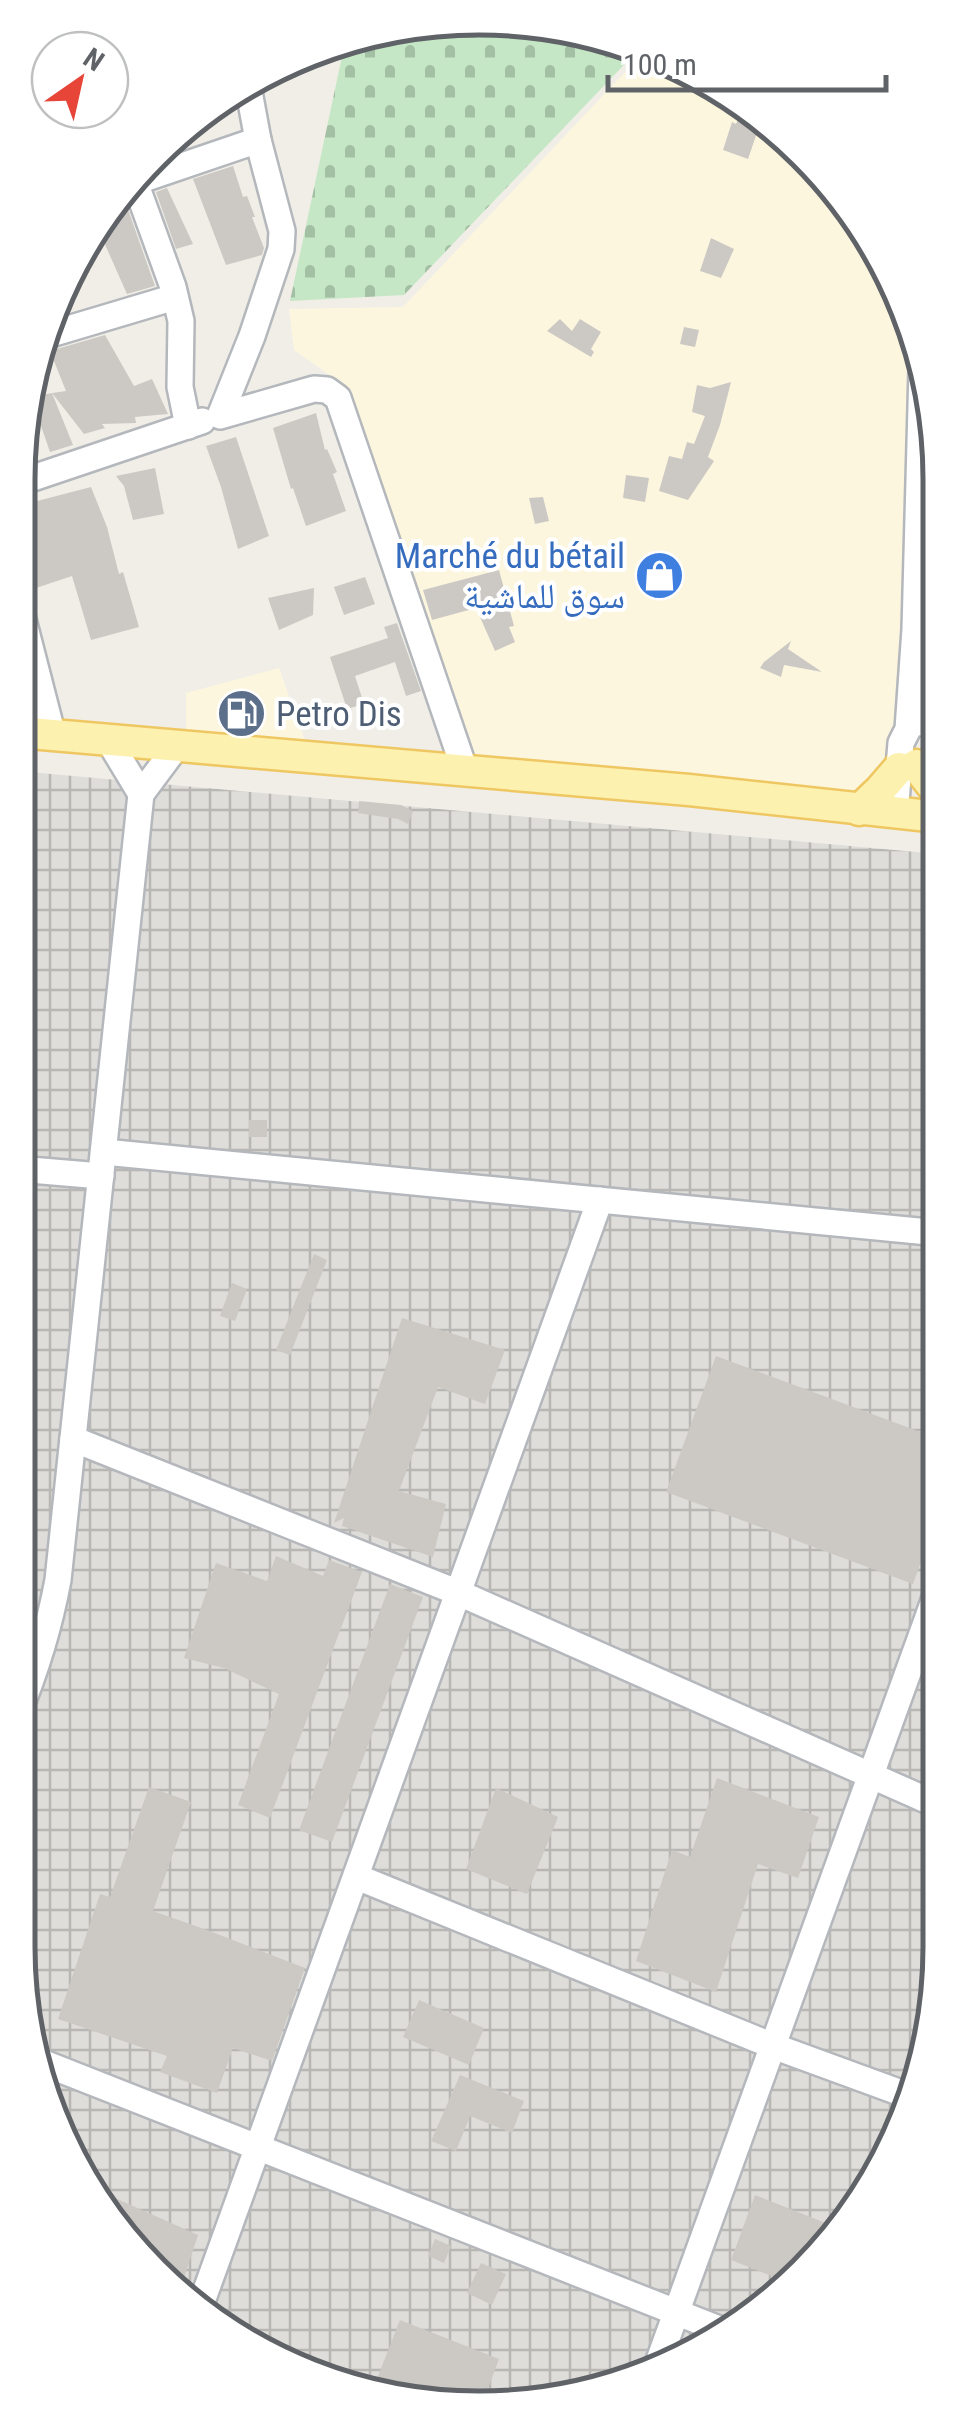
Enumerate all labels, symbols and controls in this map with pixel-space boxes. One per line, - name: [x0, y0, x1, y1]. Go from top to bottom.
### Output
- north arrow: [30, 30, 130, 130]
- scale bar: [608, 30, 886, 92]
- text: N: [77, 41, 110, 78]
- text: 100 m: [623, 47, 697, 82]
- place label: Marché du bétail سوق للماشية: [395, 536, 625, 617]
- shop icon: Marché du bétail سوق للماشية: [634, 550, 686, 602]
- fuel station icon: Petro Dis: [215, 688, 267, 740]
- place label: Petro Dis: [276, 694, 402, 735]

